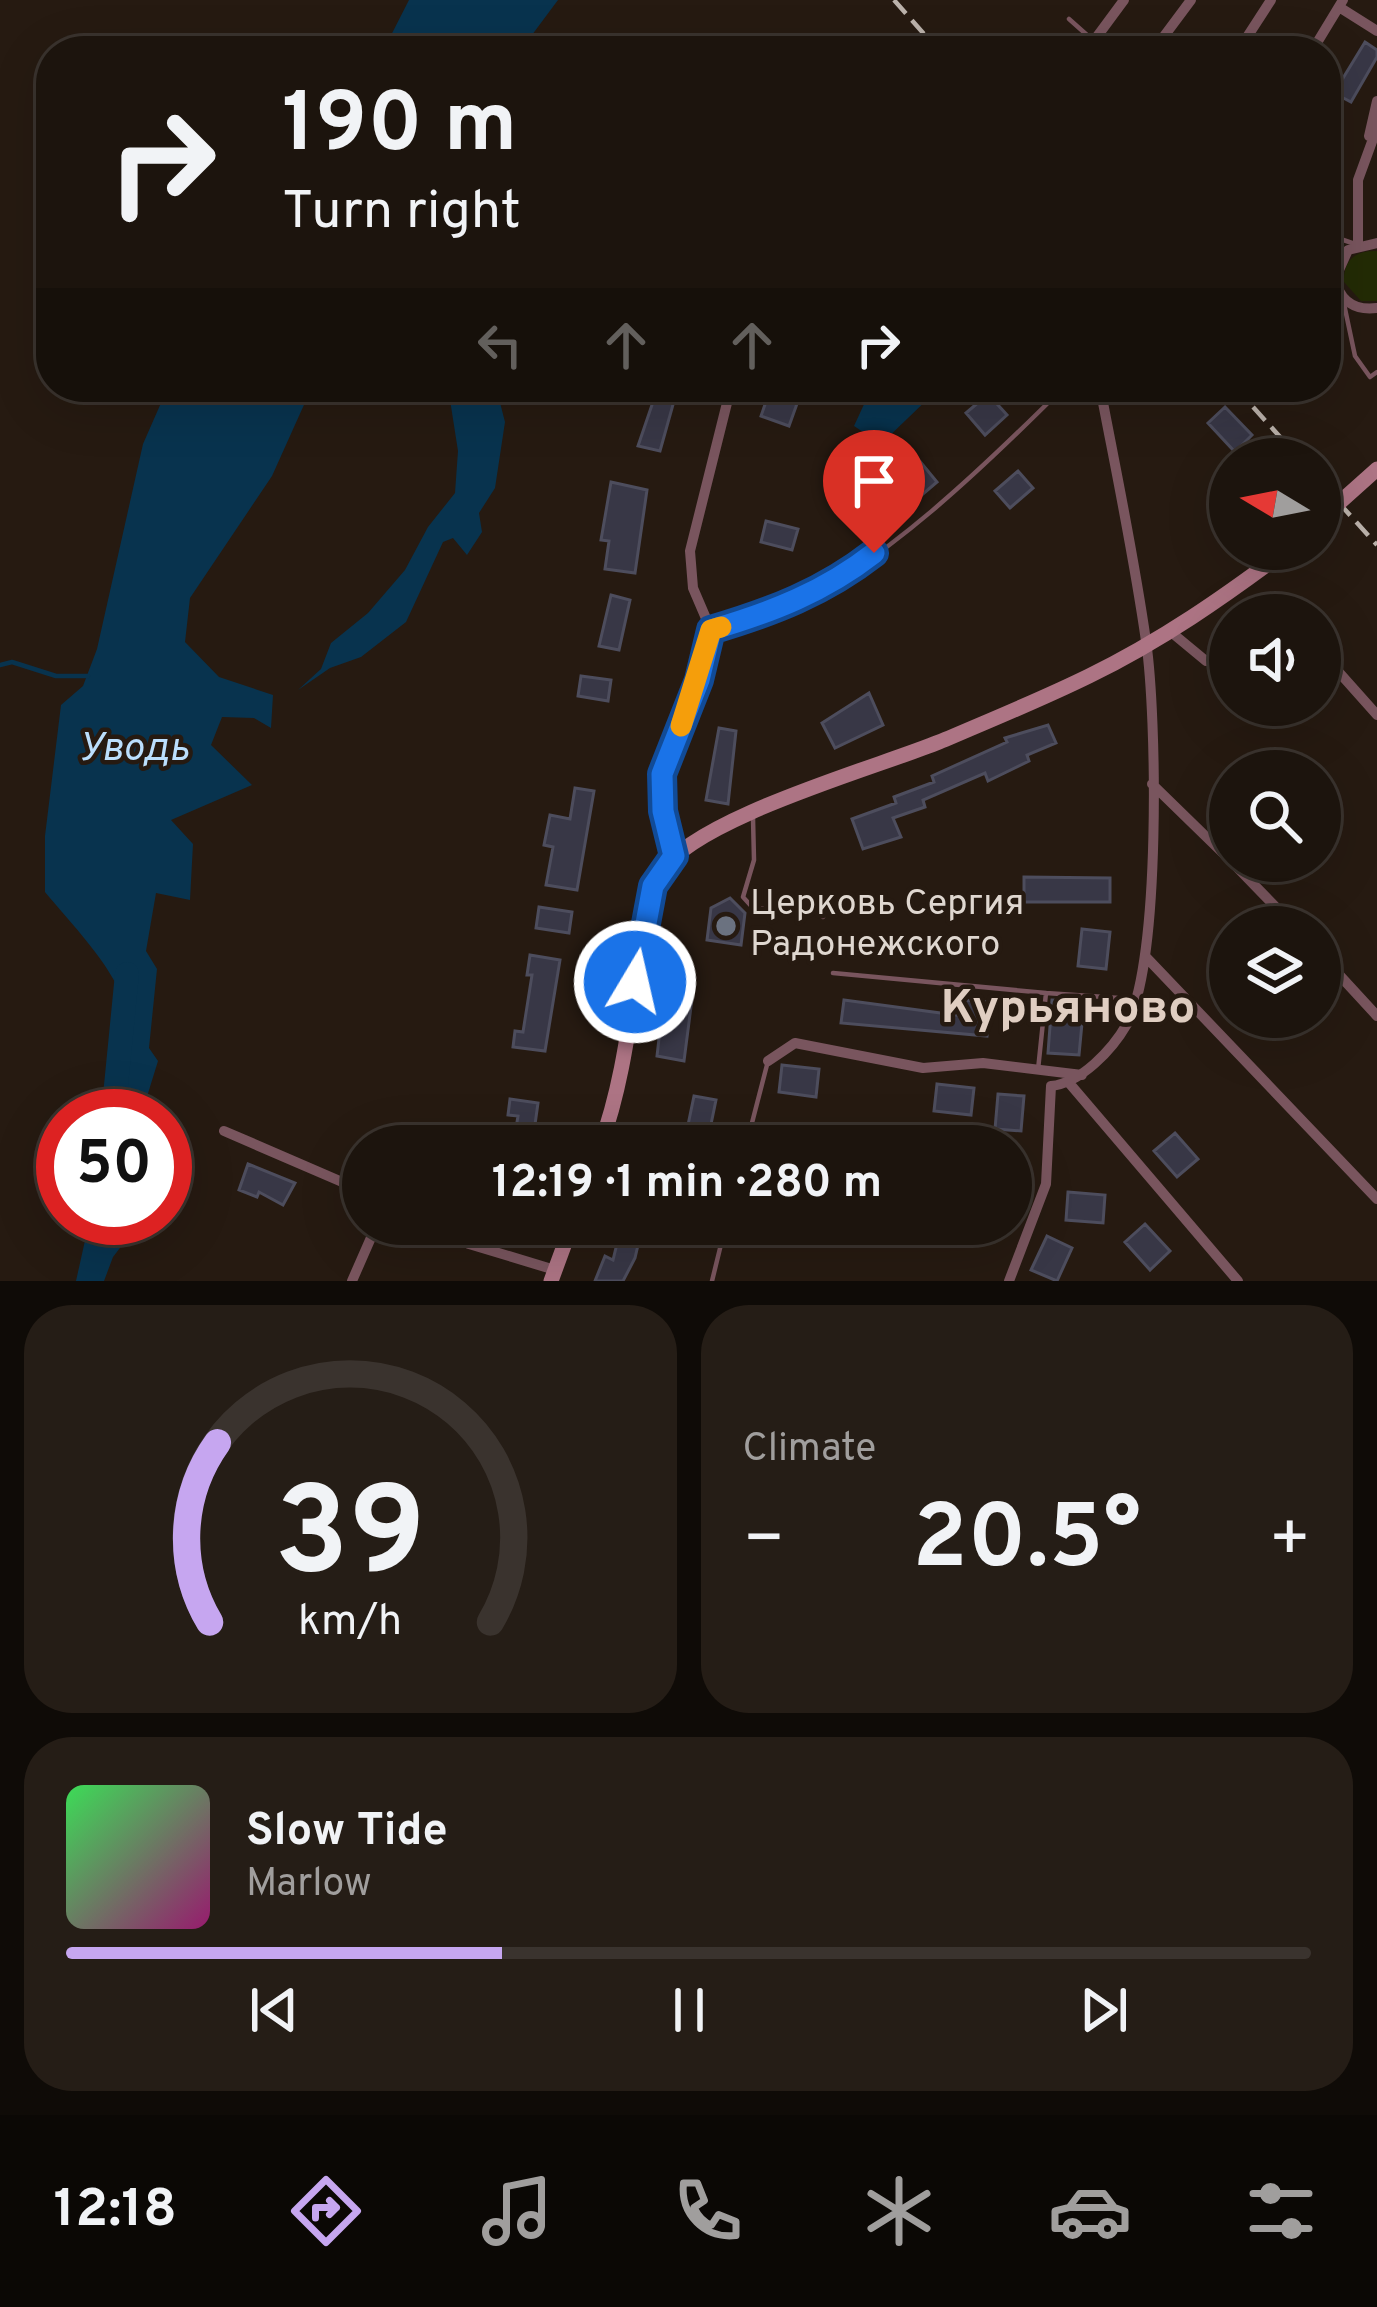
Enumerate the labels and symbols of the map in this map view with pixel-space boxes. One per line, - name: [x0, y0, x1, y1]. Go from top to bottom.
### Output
- pin: [823, 430, 925, 553]
- north arrow: [1209, 438, 1341, 570]
- water label: Уводь: [79, 726, 189, 775]
- place label: Церковь Сергия Радонежского: [750, 882, 1024, 969]
- marker: Церковь Сергия Радонежского: [713, 913, 739, 939]
- position arrow: [572, 919, 698, 1045]
- district label: Курьяново: [940, 980, 1196, 1040]
- speed limit sign: 50: [36, 1089, 192, 1245]

